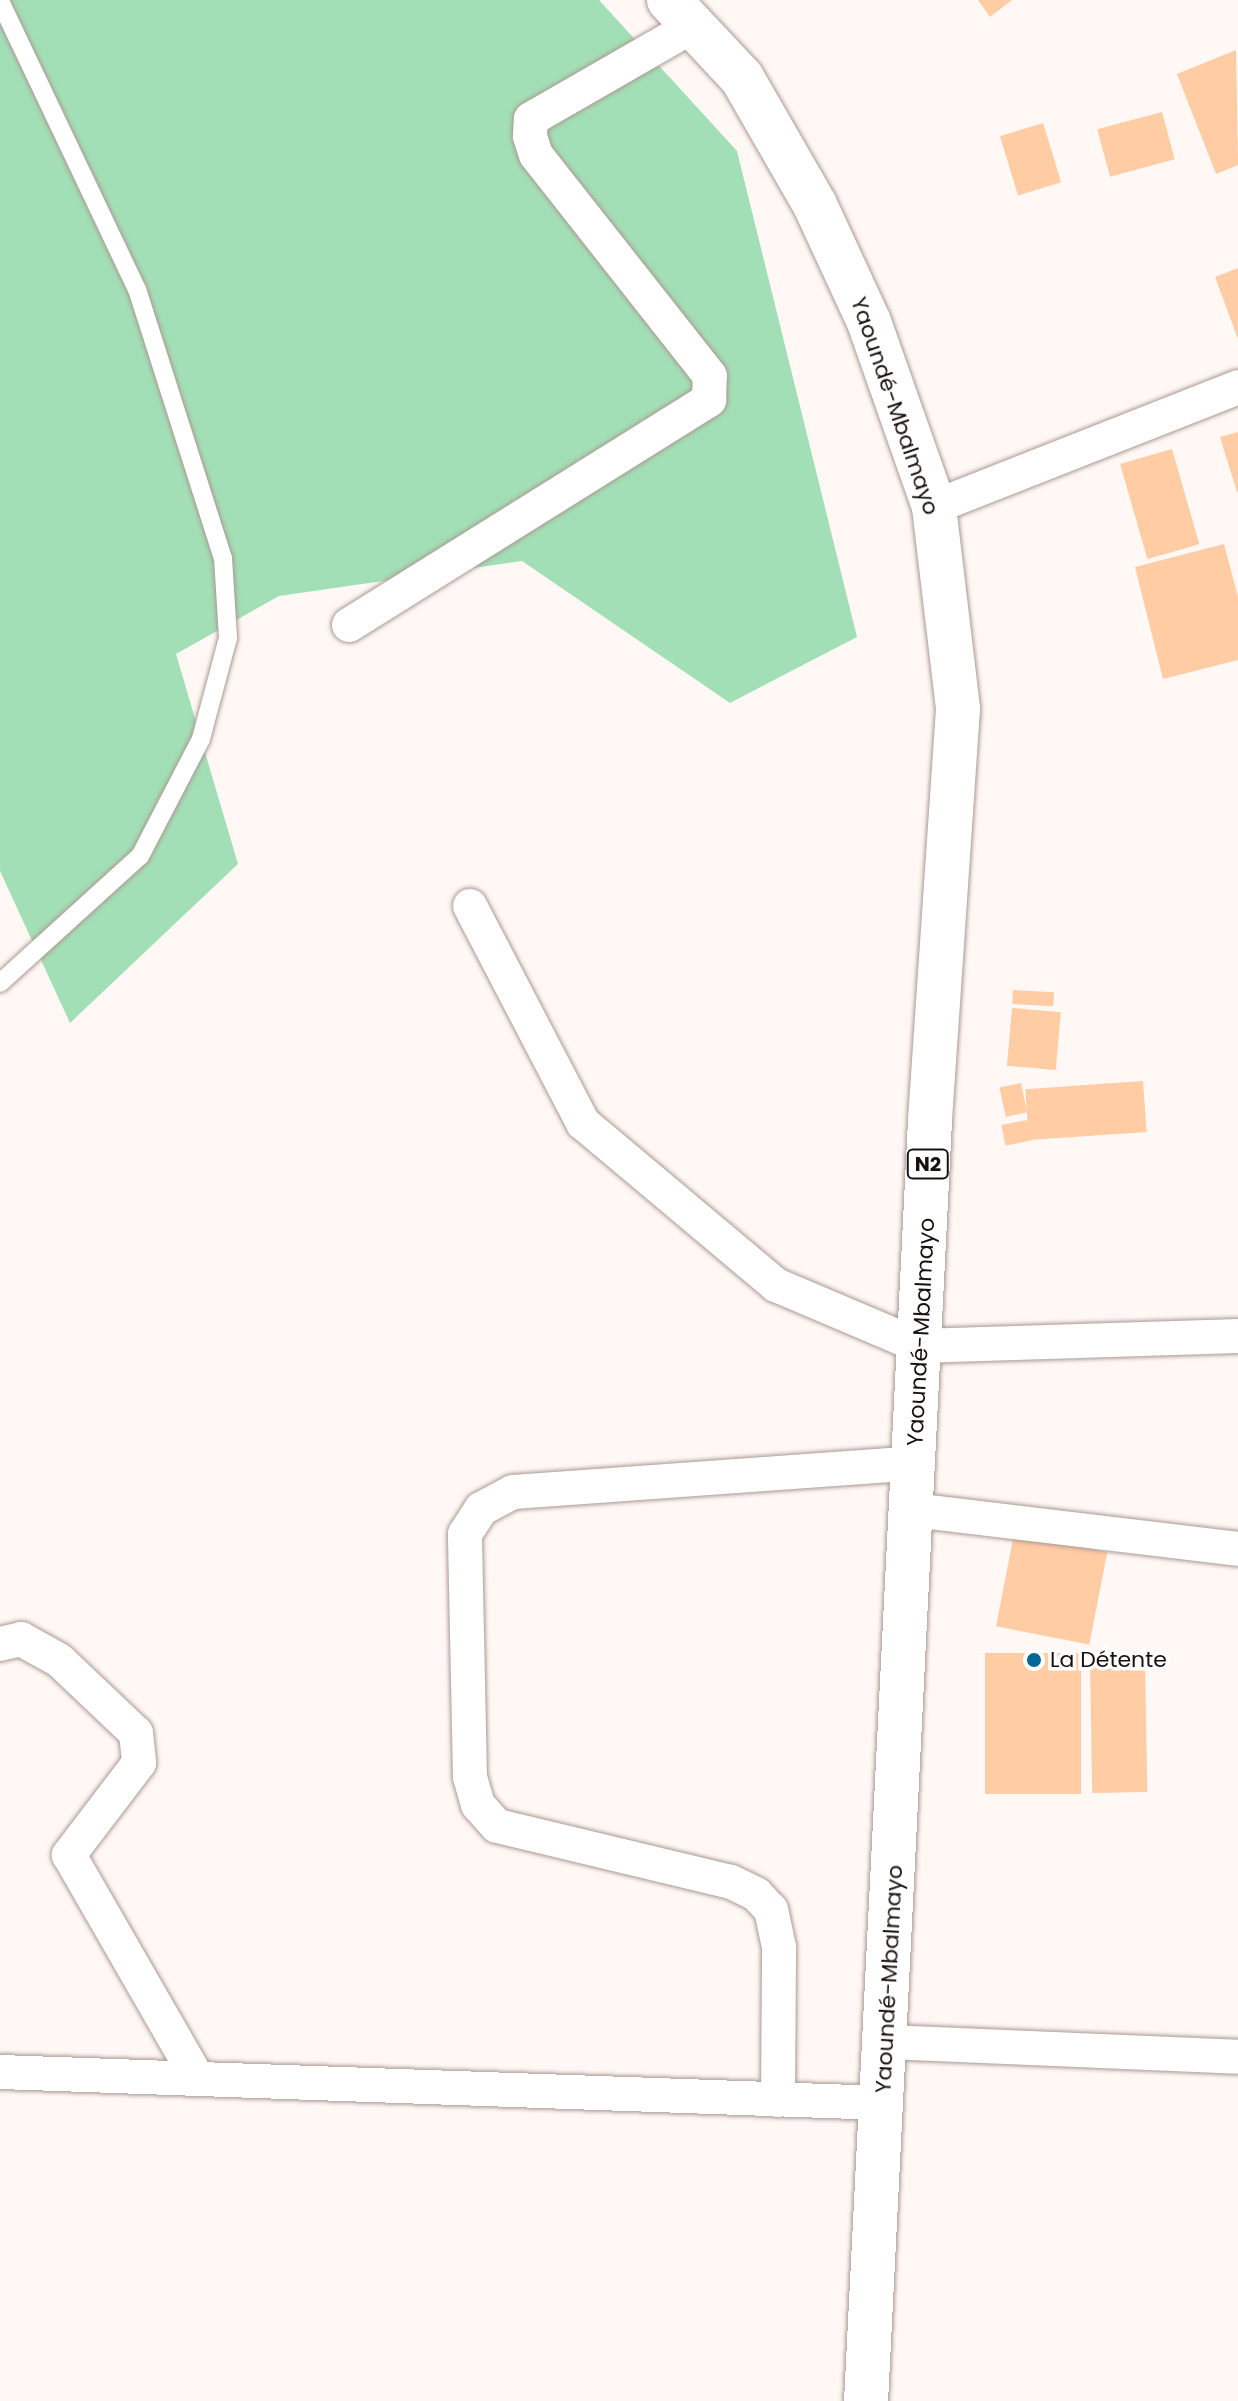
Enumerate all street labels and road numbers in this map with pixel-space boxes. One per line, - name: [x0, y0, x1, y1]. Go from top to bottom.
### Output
- street label: Yaoundé-Mbalmayo: [845, 294, 945, 518]
- road number: N2: [906, 1148, 950, 1180]
- street label: Yaoundé-Mbalmayo: [902, 1217, 940, 1447]
- street label: Yaoundé-Mbalmayo: [870, 1864, 908, 2094]

